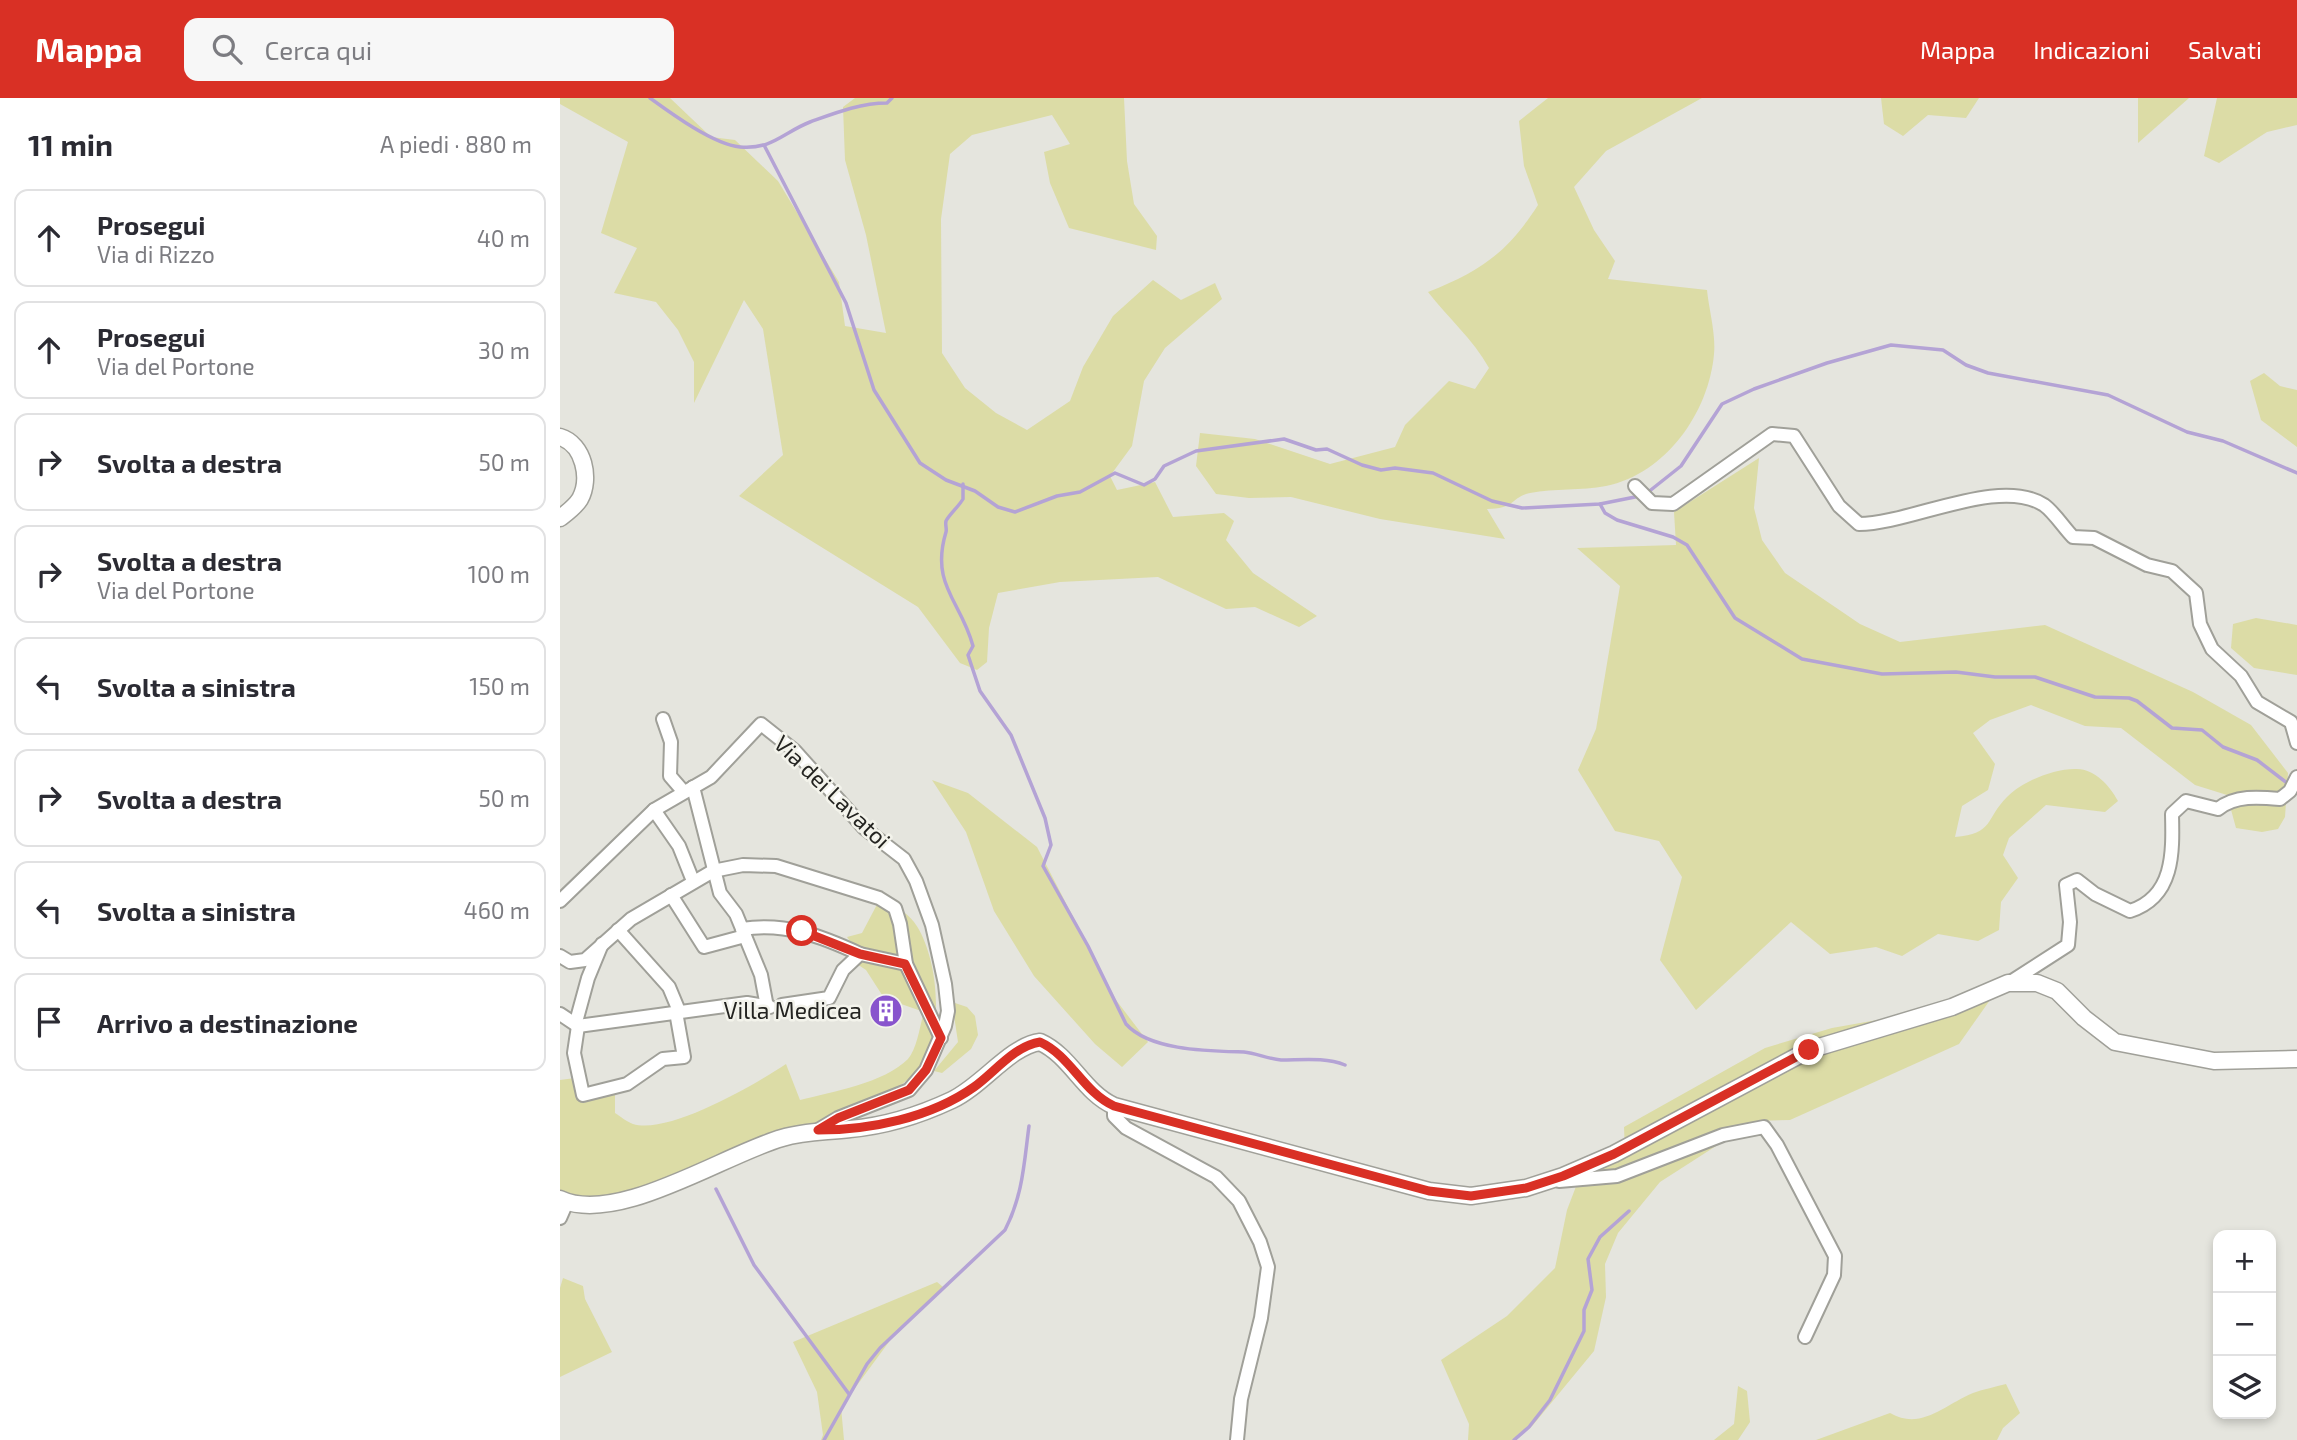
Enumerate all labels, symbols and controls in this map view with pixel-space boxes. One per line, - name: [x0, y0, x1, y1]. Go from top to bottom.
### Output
- search box: [184, 18, 674, 81]
- text: Mappa: [35, 29, 142, 69]
- icon: search: [208, 30, 246, 68]
- text: Cerca qui: [264, 34, 372, 65]
- text: Mappa: [1920, 35, 1995, 64]
- text: Indicazioni: [2033, 35, 2150, 64]
- text: Salvati: [2188, 35, 2262, 64]
- text: 11 min: [28, 126, 113, 162]
- text: A piedi · 880 m: [380, 130, 532, 158]
- text: Prosegui: [97, 209, 205, 240]
- icon: ahead: [30, 219, 68, 257]
- text: 40 m: [477, 224, 530, 252]
- text: Via di Rizzo: [97, 240, 215, 268]
- text: Prosegui: [97, 321, 205, 352]
- icon: ahead: [30, 331, 68, 369]
- text: 30 m: [478, 336, 530, 364]
- text: Via del Portone: [97, 352, 255, 380]
- icon: right: [30, 443, 68, 481]
- text: Svolta a destra: [97, 447, 282, 478]
- text: 50 m: [479, 448, 530, 476]
- text: Svolta a destra: [97, 545, 282, 576]
- icon: right: [30, 555, 68, 593]
- text: 100 m: [468, 560, 530, 588]
- text: Via del Portone: [97, 576, 255, 604]
- icon: left: [30, 667, 68, 705]
- text: Svolta a sinistra: [97, 671, 296, 702]
- text: 150 m: [469, 672, 530, 700]
- street label: Via dei Lavatoi: [769, 729, 897, 854]
- icon: right: [30, 779, 68, 817]
- text: Svolta a destra: [97, 783, 282, 814]
- text: 50 m: [479, 784, 530, 812]
- icon: left: [30, 891, 68, 929]
- text: Svolta a sinistra: [97, 895, 296, 926]
- text: 460 m: [464, 896, 530, 924]
- route start: [786, 915, 817, 946]
- building icon: Villa Medicea: [867, 992, 905, 1030]
- place label: Villa Medicea: [723, 996, 862, 1024]
- icon: arrive: [30, 1003, 68, 1041]
- text: Arrivo a destinazione: [97, 1007, 358, 1038]
- route end: [1793, 1034, 1824, 1065]
- map controls: [2213, 1230, 2276, 1419]
- button: +: [2213, 1230, 2276, 1293]
- button: −: [2213, 1293, 2276, 1356]
- button: layers: [2213, 1356, 2276, 1419]

